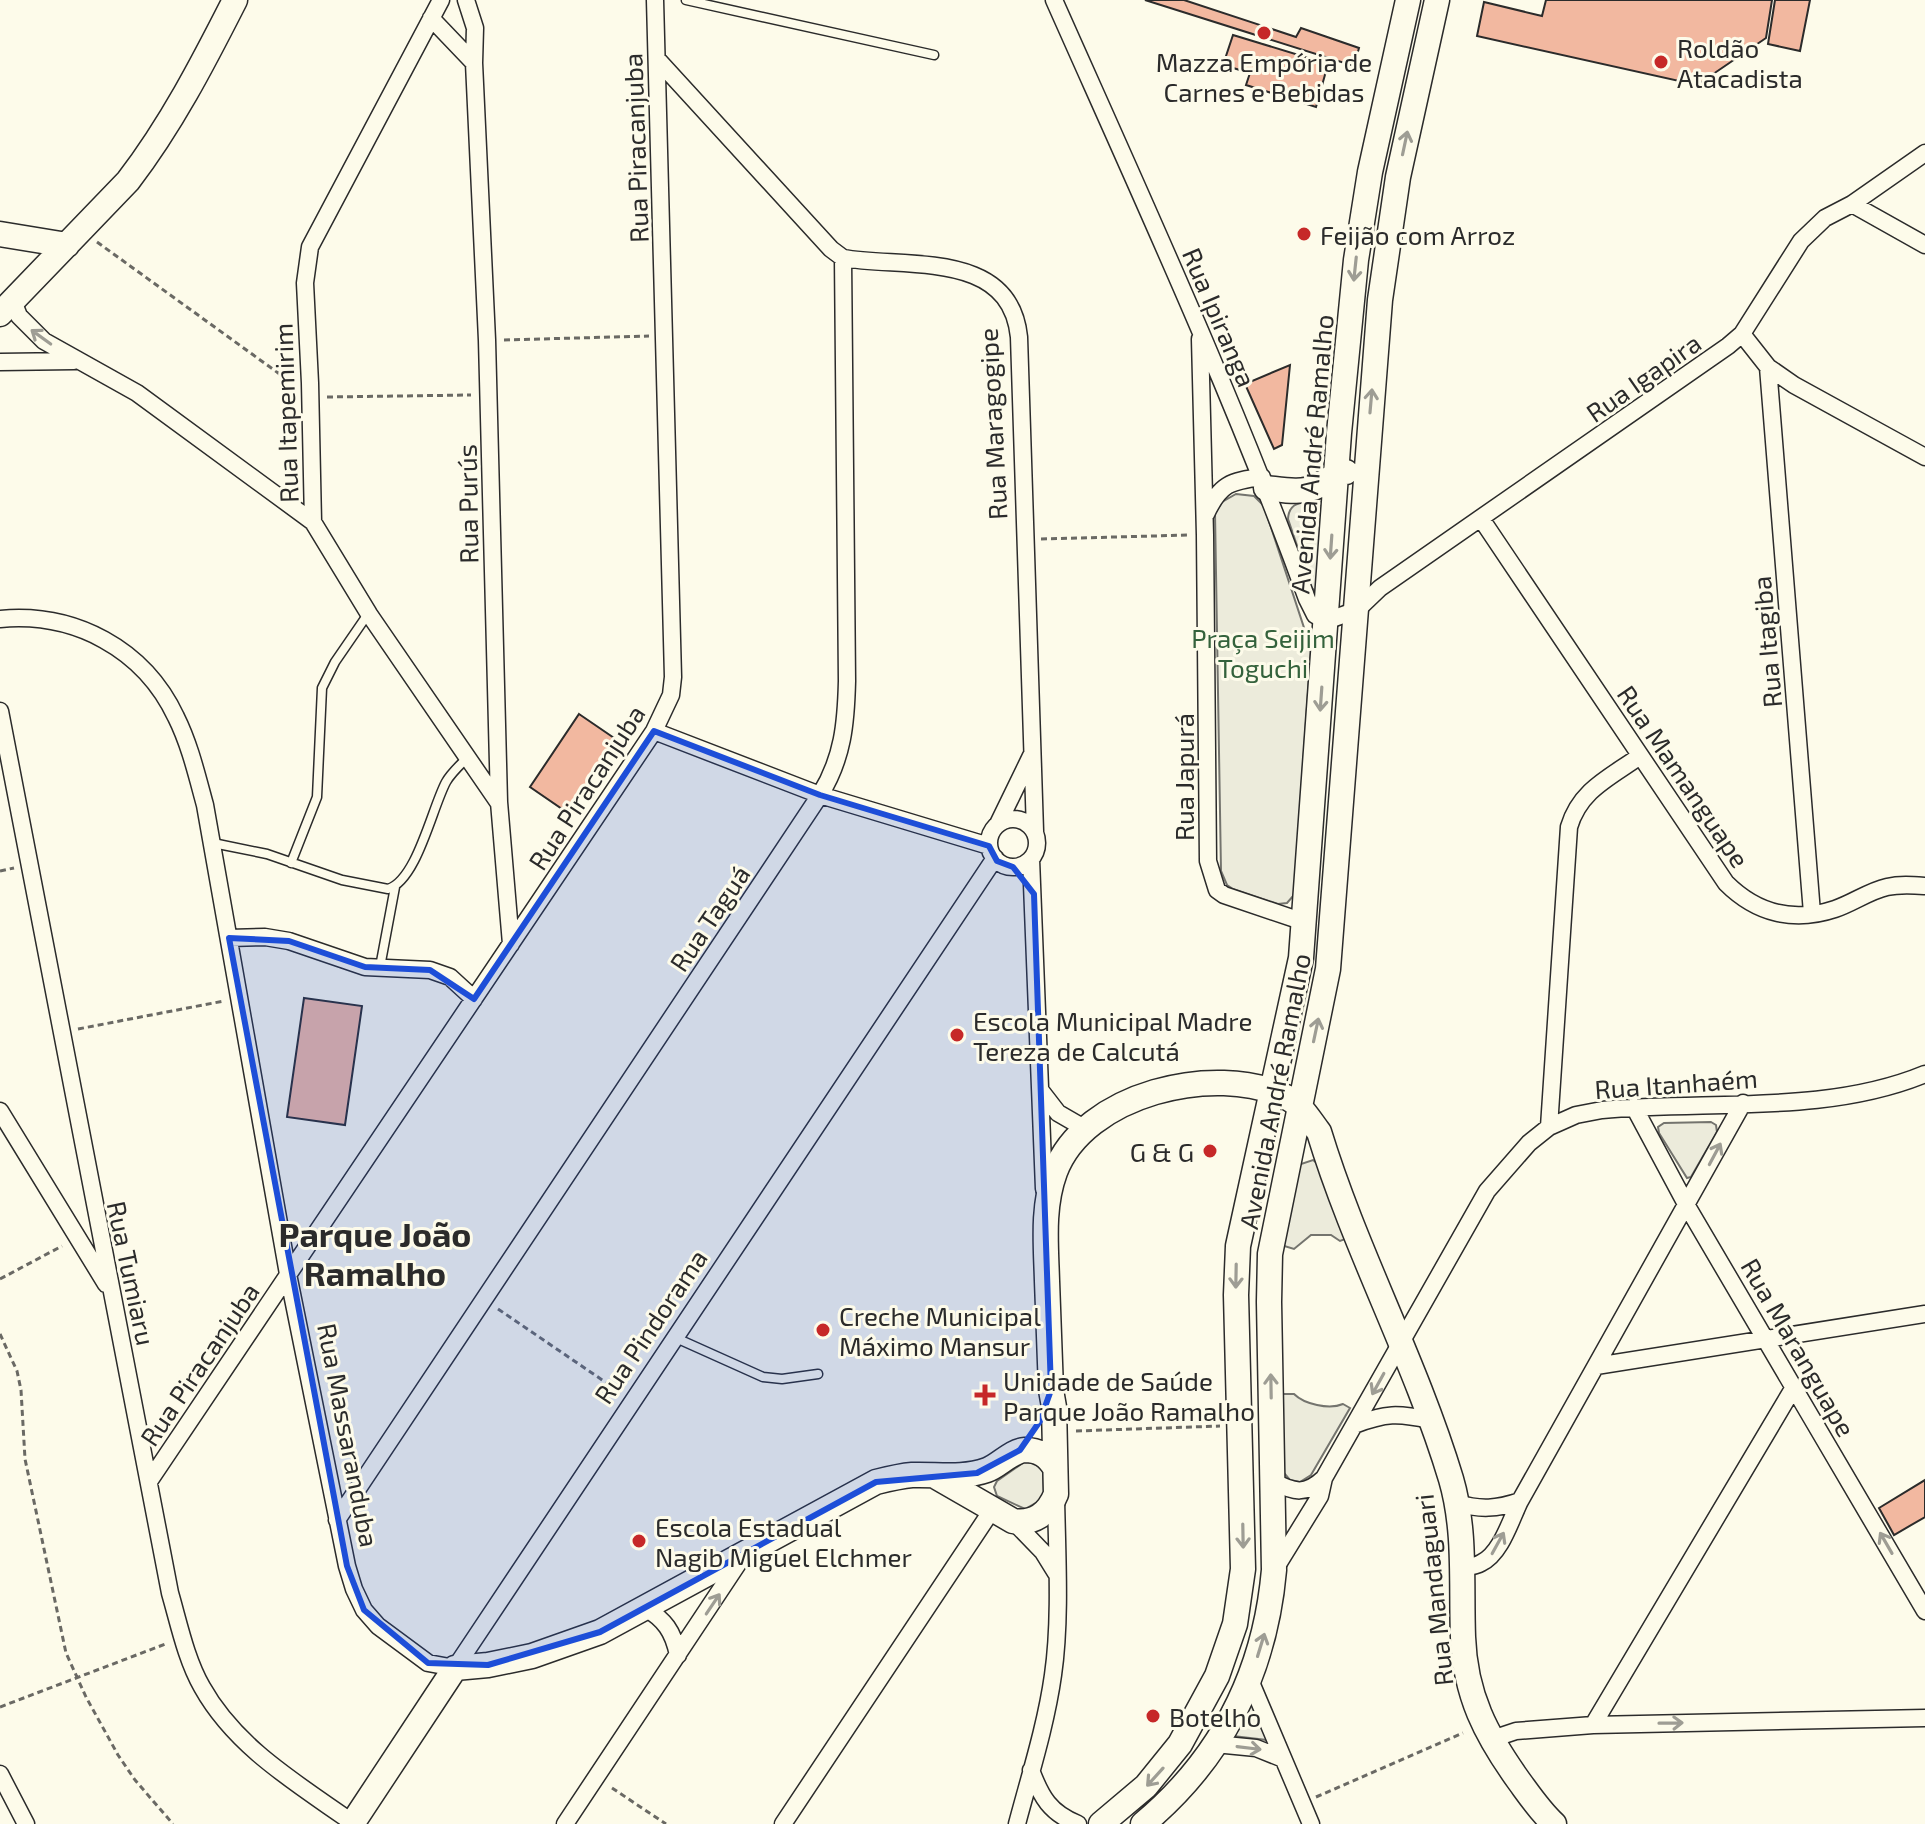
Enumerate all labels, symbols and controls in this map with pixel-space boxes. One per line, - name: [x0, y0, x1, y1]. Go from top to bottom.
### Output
- marker: Mazza Empória de Carnes e Bebidas: [1255, 24, 1273, 42]
- place label: Roldão Atacadista: [1677, 32, 1803, 93]
- place label: Mazza Empória de Carnes e Bebidas: [1156, 46, 1372, 107]
- street label: Rua Piracanjuba: [616, 53, 654, 243]
- marker: Roldão Atacadista: [1652, 53, 1670, 71]
- one-way arrow: [1398, 131, 1413, 156]
- place label: Feijão com Arroz: [1320, 219, 1515, 250]
- marker: Feijão com Arroz: [1295, 225, 1313, 243]
- street label: Rua Ipiranga: [1177, 243, 1263, 391]
- one-way arrow: [1347, 255, 1362, 282]
- street label: Avenida André Ramalho: [1283, 313, 1339, 595]
- street label: Rua Itapemirim: [266, 323, 304, 503]
- street label: Rua Igapira: [1580, 326, 1706, 428]
- street label: Rua Maragogipe: [971, 327, 1013, 521]
- one-way arrow: [31, 329, 53, 345]
- one-way arrow: [1364, 388, 1379, 415]
- street label: Rua Purús: [450, 444, 484, 564]
- one-way arrow: [1323, 533, 1338, 559]
- street label: Rua Itagiba: [1745, 575, 1787, 709]
- park label: Praça Seijim Toguchi: [1191, 622, 1335, 683]
- street label: Rua Mamanguape: [1612, 679, 1756, 873]
- one-way arrow: [1313, 685, 1328, 712]
- street label: Rua Piracanjuba: [521, 699, 651, 875]
- street label: Rua Japurá: [1168, 713, 1199, 841]
- street label: Rua Taguá: [662, 859, 756, 977]
- street label: Avenida André Ramalho: [1232, 951, 1316, 1231]
- place label: Escola Municipal Madre Tereza de Calcutá: [973, 1005, 1252, 1066]
- one-way arrow: [1309, 1017, 1324, 1043]
- marker: Escola Municipal Madre Tereza de Calcutá: [948, 1026, 966, 1044]
- street label: Rua Itanhaém: [1594, 1062, 1758, 1104]
- place label: G & G: [1130, 1136, 1194, 1167]
- marker: G & G: [1201, 1142, 1219, 1160]
- one-way arrow: [1708, 1143, 1723, 1167]
- street label: Rua Tumiaru: [102, 1198, 162, 1348]
- district label: Parque João Ramalho: [279, 1213, 471, 1293]
- street label: Rua Pindorama: [587, 1243, 713, 1409]
- street label: Rua Maranguape: [1735, 1252, 1863, 1442]
- one-way arrow: [1229, 1262, 1244, 1289]
- street label: Rua Piracanjuba: [133, 1277, 265, 1451]
- place label: Creche Municipal Máximo Mansur: [839, 1300, 1041, 1361]
- street label: Rua Massaranduba: [312, 1320, 386, 1550]
- marker: Creche Municipal Máximo Mansur: [814, 1321, 832, 1339]
- place label: Unidade de Saúde Parque João Ramalho: [1003, 1365, 1255, 1426]
- one-way arrow: [1369, 1371, 1385, 1395]
- one-way arrow: [1263, 1373, 1278, 1400]
- marker: Unidade de Saúde Parque João Ramalho: [974, 1384, 996, 1406]
- street label: Rua Mandaguari: [1408, 1493, 1458, 1687]
- place label: Escola Estadual Nagib Miguel Elchmer: [655, 1511, 912, 1572]
- one-way arrow: [1235, 1522, 1250, 1549]
- marker: Escola Estadual Nagib Miguel Elchmer: [630, 1532, 648, 1550]
- one-way arrow: [1491, 1532, 1507, 1555]
- one-way arrow: [1878, 1532, 1894, 1555]
- one-way arrow: [705, 1593, 721, 1615]
- one-way arrow: [1255, 1633, 1269, 1658]
- place label: Botelho: [1169, 1701, 1261, 1732]
- marker: Botelho: [1144, 1707, 1162, 1725]
- one-way arrow: [1657, 1715, 1684, 1731]
- one-way arrow: [1235, 1741, 1261, 1756]
- one-way arrow: [1146, 1766, 1164, 1786]

